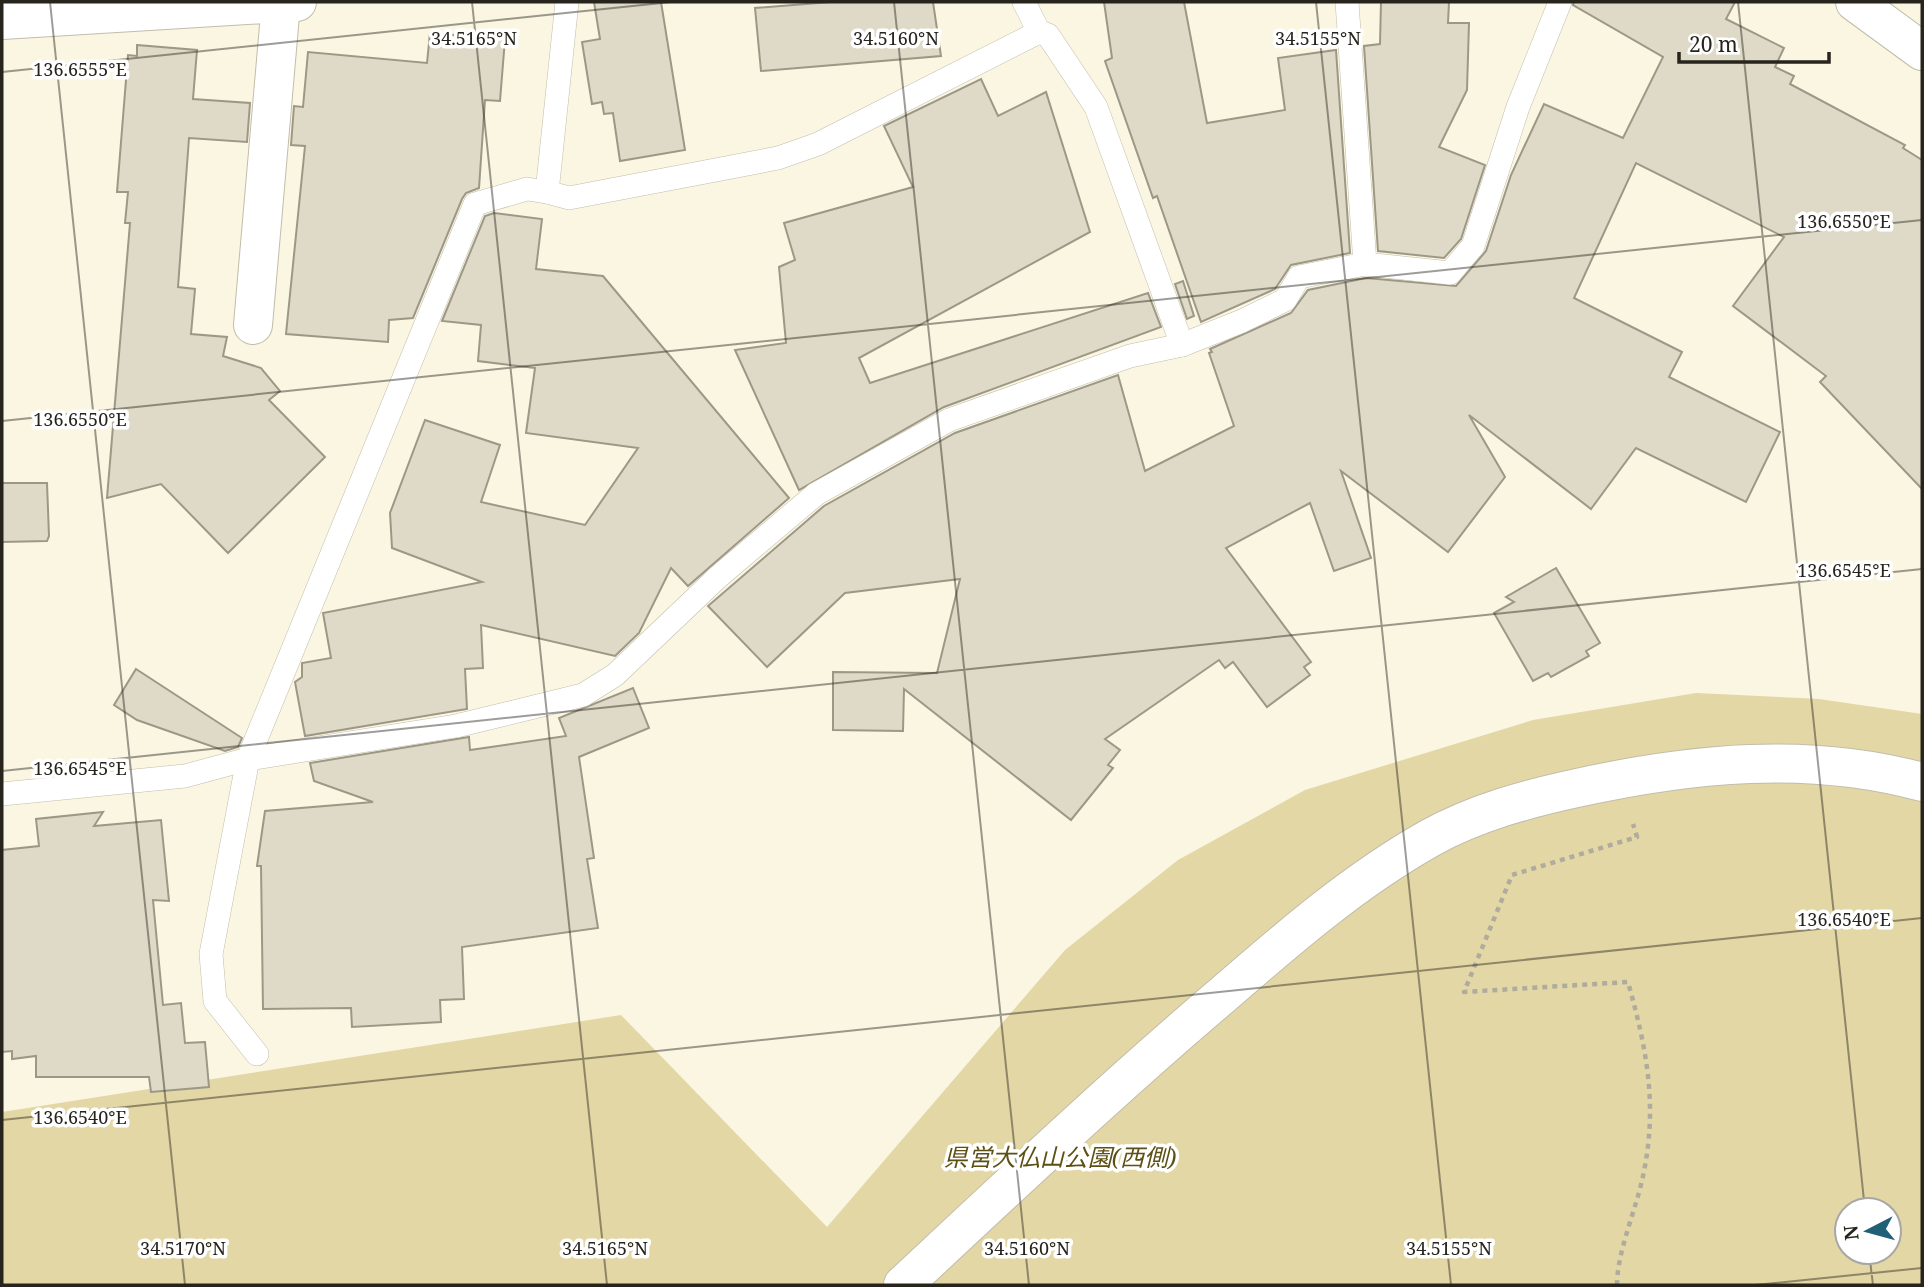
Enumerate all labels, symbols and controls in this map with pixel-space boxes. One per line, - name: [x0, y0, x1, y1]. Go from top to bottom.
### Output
- scale bar: [1679, 21, 1829, 65]
- text: 34.5165°N: [431, 26, 517, 50]
- text: 34.5160°N: [853, 26, 939, 50]
- text: 34.5155°N: [1275, 26, 1361, 50]
- text: 20 m: [1689, 30, 1738, 58]
- text: 136.6555°E: [33, 57, 127, 81]
- text: 136.6550°E: [1797, 209, 1891, 233]
- text: 136.6550°E: [33, 407, 127, 431]
- text: 136.6545°E: [1797, 558, 1891, 582]
- text: 136.6545°E: [33, 756, 127, 780]
- text: 136.6540°E: [1797, 907, 1891, 931]
- text: 136.6540°E: [33, 1105, 127, 1129]
- park label: 県営大仏山公園(西側): [944, 1140, 1176, 1173]
- north arrow: [1833, 1196, 1903, 1266]
- text: N: [1837, 1224, 1865, 1242]
- text: 34.5170°N: [140, 1236, 226, 1260]
- text: 34.5165°N: [562, 1236, 648, 1260]
- text: 34.5160°N: [984, 1236, 1070, 1260]
- text: 34.5155°N: [1406, 1236, 1492, 1260]

